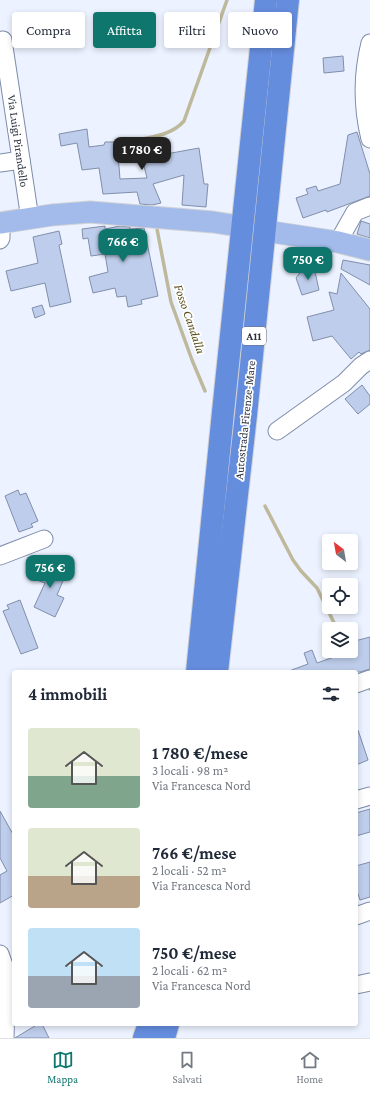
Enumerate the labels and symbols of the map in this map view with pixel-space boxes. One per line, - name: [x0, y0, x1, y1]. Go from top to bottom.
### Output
- street label: Via Luigi Pirandello: [5, 94, 31, 188]
- pin: 1 780 €: [105, 137, 179, 171]
- pin: 766 €: [95, 229, 151, 263]
- pin: 750 €: [280, 247, 336, 281]
- water label: Fosso Candalla: [171, 282, 209, 356]
- road number: A11: [242, 327, 266, 345]
- street label: Autostrada Firenze-Mare: [232, 360, 258, 480]
- north arrow: [322, 534, 358, 570]
- pin: 756 €: [22, 555, 78, 589]

